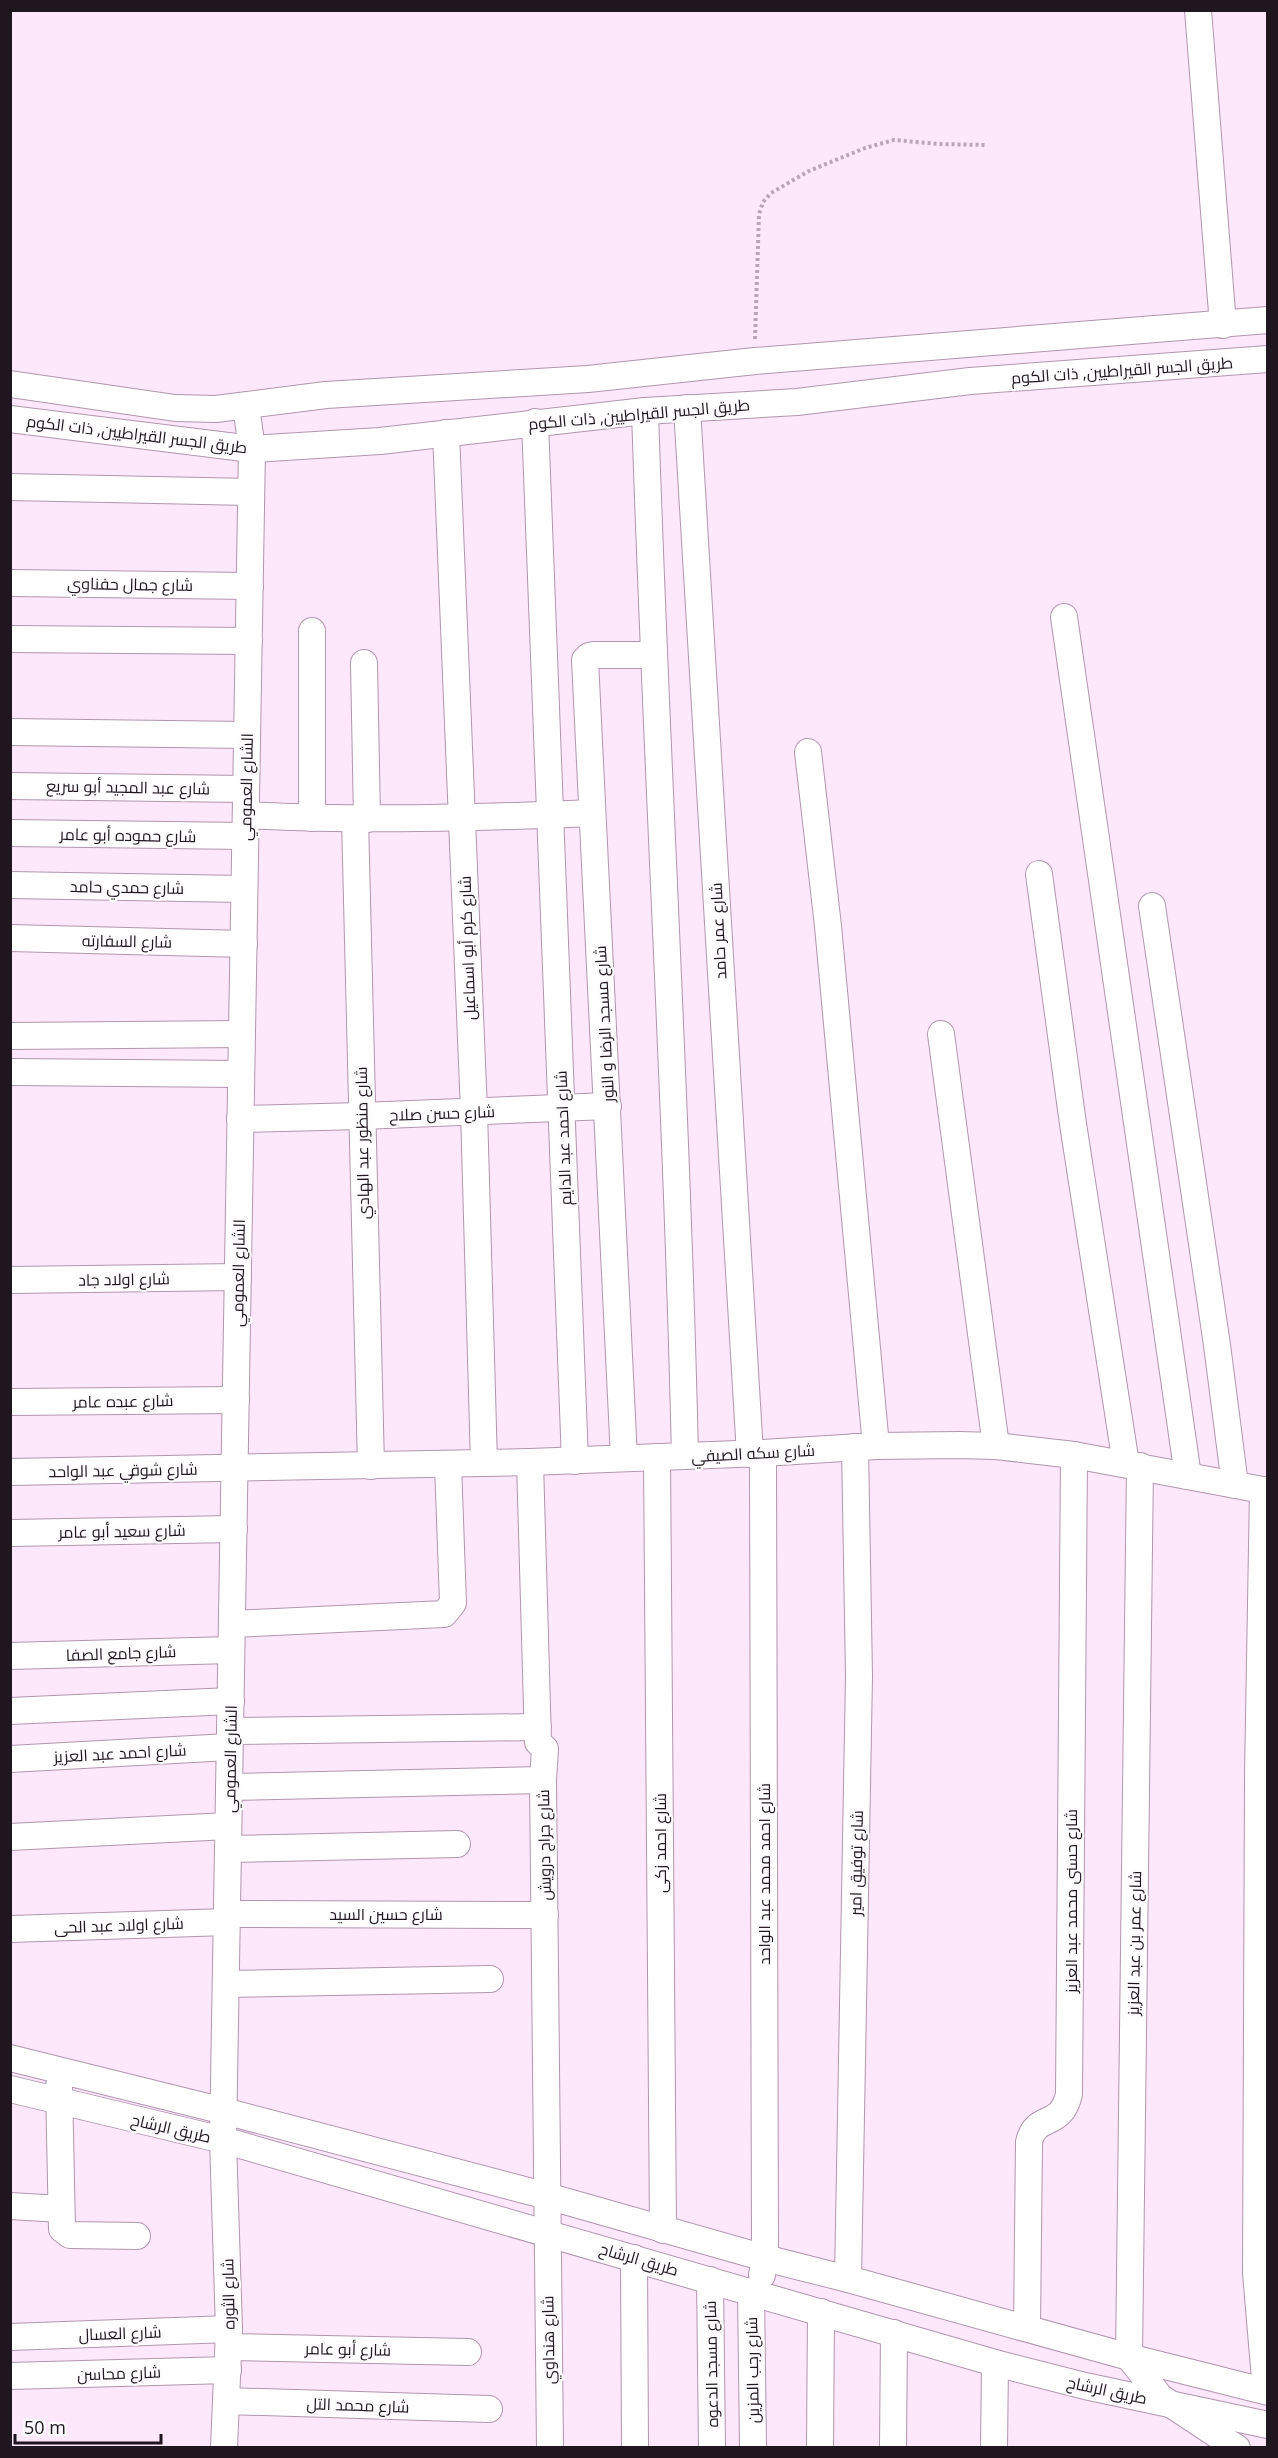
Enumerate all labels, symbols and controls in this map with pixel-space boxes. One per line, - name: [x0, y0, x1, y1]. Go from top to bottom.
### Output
- street label: طريق الجسر القيراطيين, ذات الكوم: [1010, 351, 1234, 390]
- street label: طريق الجسر القيراطيين, ذات الكوم: [527, 393, 751, 436]
- street label: طريق الجسر القيراطيين, ذات الكوم: [25, 410, 249, 459]
- street label: شارع جمال حفناوي: [67, 572, 193, 599]
- street label: الشارع العمومي: [234, 733, 261, 841]
- street label: شارع عبد المجيد أبو سريع: [46, 775, 210, 800]
- street label: شارع حموده أبو عامر: [59, 823, 196, 848]
- street label: شارع حمدي حامد: [70, 875, 184, 902]
- street label: شارع كرم أبو اسماعيل: [453, 875, 482, 1021]
- street label: شارع عمر حامد: [704, 882, 733, 980]
- street label: شارع السفارته: [82, 929, 172, 954]
- street label: شارع مسجد الرضا و النور: [589, 945, 620, 1104]
- street label: شارع منظور عبد الهادي: [350, 1066, 377, 1220]
- street label: شارع احمد عبد الدايم: [550, 1070, 577, 1206]
- street label: شارع حسن صلاح: [389, 1100, 495, 1127]
- street label: الشارع العمومي: [226, 1219, 253, 1327]
- street label: شارع اولاد جاد: [78, 1267, 170, 1292]
- street label: شارع عبده عامر: [71, 1389, 174, 1414]
- street label: شارع سكه الصيفي: [691, 1439, 816, 1470]
- street label: شارع شوقي عبد الواحد: [48, 1458, 198, 1485]
- street label: شارع سعيد أبو عامر: [57, 1519, 186, 1544]
- street label: شارع جامع الصفا: [65, 1640, 177, 1667]
- street label: الشارع العمومي: [218, 1705, 245, 1813]
- street label: شارع احمد عبد العزيز: [52, 1739, 187, 1769]
- street label: شارع احمد محمد عبد الواحد: [753, 1783, 776, 1965]
- street label: شارع جراج درويش: [532, 1789, 557, 1901]
- street label: شارع احمد زكى: [649, 1793, 672, 1893]
- street label: شارع حسنى محمد عبد العزيز: [1060, 1809, 1083, 1994]
- street label: شارع توفيق امير: [844, 1810, 869, 1917]
- street label: شارع عمر بن عبد العزيز: [1122, 1870, 1147, 2017]
- street label: شارع حسين السيد: [329, 1903, 443, 1926]
- street label: شارع اولاد عبد الحى: [54, 1912, 184, 1939]
- street label: طريق الرشاح: [129, 2108, 213, 2149]
- street label: طريق الرشاح: [597, 2237, 681, 2282]
- street label: شارع الثوره: [216, 2258, 241, 2330]
- street label: شارع هنداوي: [536, 2296, 563, 2384]
- street label: شارع مسجد الدعوه: [699, 2300, 724, 2428]
- street label: شارع رجب المزين: [740, 2317, 765, 2423]
- street label: شارع العسال: [78, 2321, 162, 2346]
- street label: شارع أبو عامر: [304, 2337, 391, 2362]
- street label: شارع محاسن: [77, 2361, 161, 2386]
- street label: طريق الرشاح: [1065, 2371, 1149, 2410]
- street label: شارع محمد التل: [306, 2392, 410, 2419]
- scale bar: [15, 2407, 160, 2445]
- text: 50 m: [24, 2415, 66, 2439]

